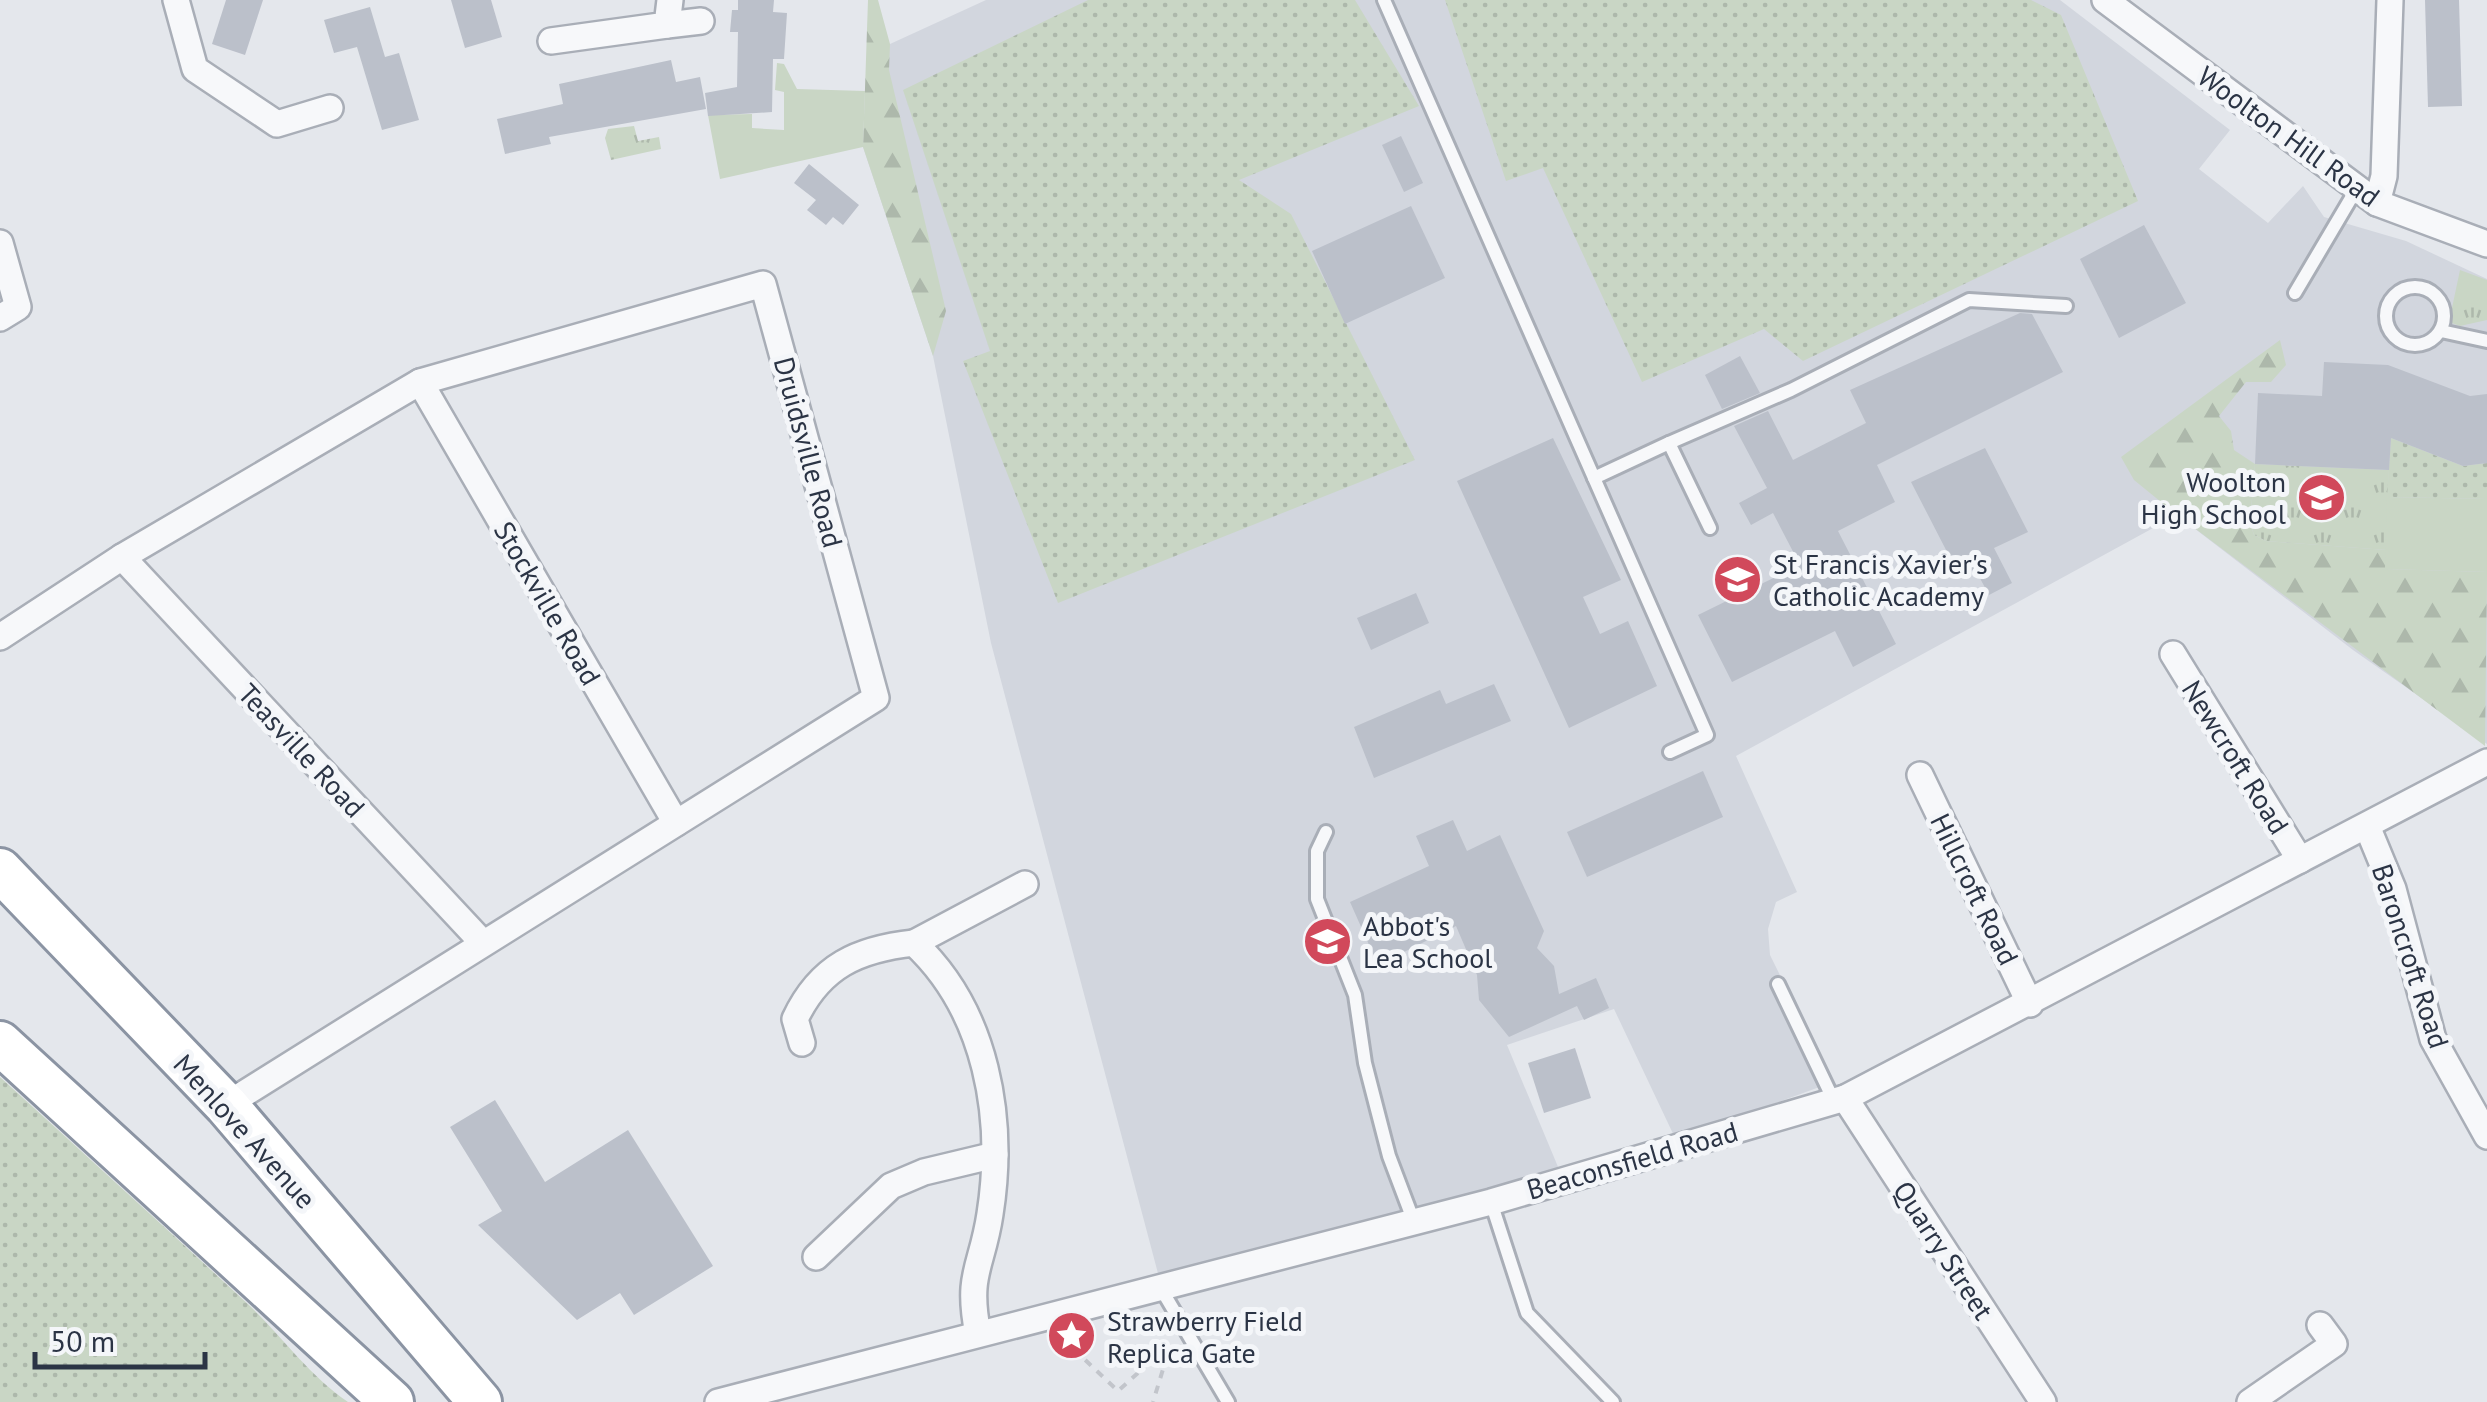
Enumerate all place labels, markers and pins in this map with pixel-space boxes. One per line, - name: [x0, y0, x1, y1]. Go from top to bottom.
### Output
- place label: Woolton High School: [2141, 463, 2286, 532]
- school or university icon: Woolton High School: [2295, 471, 2347, 523]
- place label: St Francis Xavier's Catholic Academy: [1773, 545, 1988, 614]
- school or university icon: St Francis Xavier's Catholic Academy: [1712, 553, 1764, 605]
- place label: Abbot's Lea School: [1363, 907, 1492, 976]
- school or university icon: Abbot's Lea School: [1302, 915, 1354, 967]
- place label: Strawberry Field Replica Gate: [1107, 1302, 1303, 1371]
- place icon: Strawberry Field Replica Gate: [1046, 1310, 1098, 1362]

